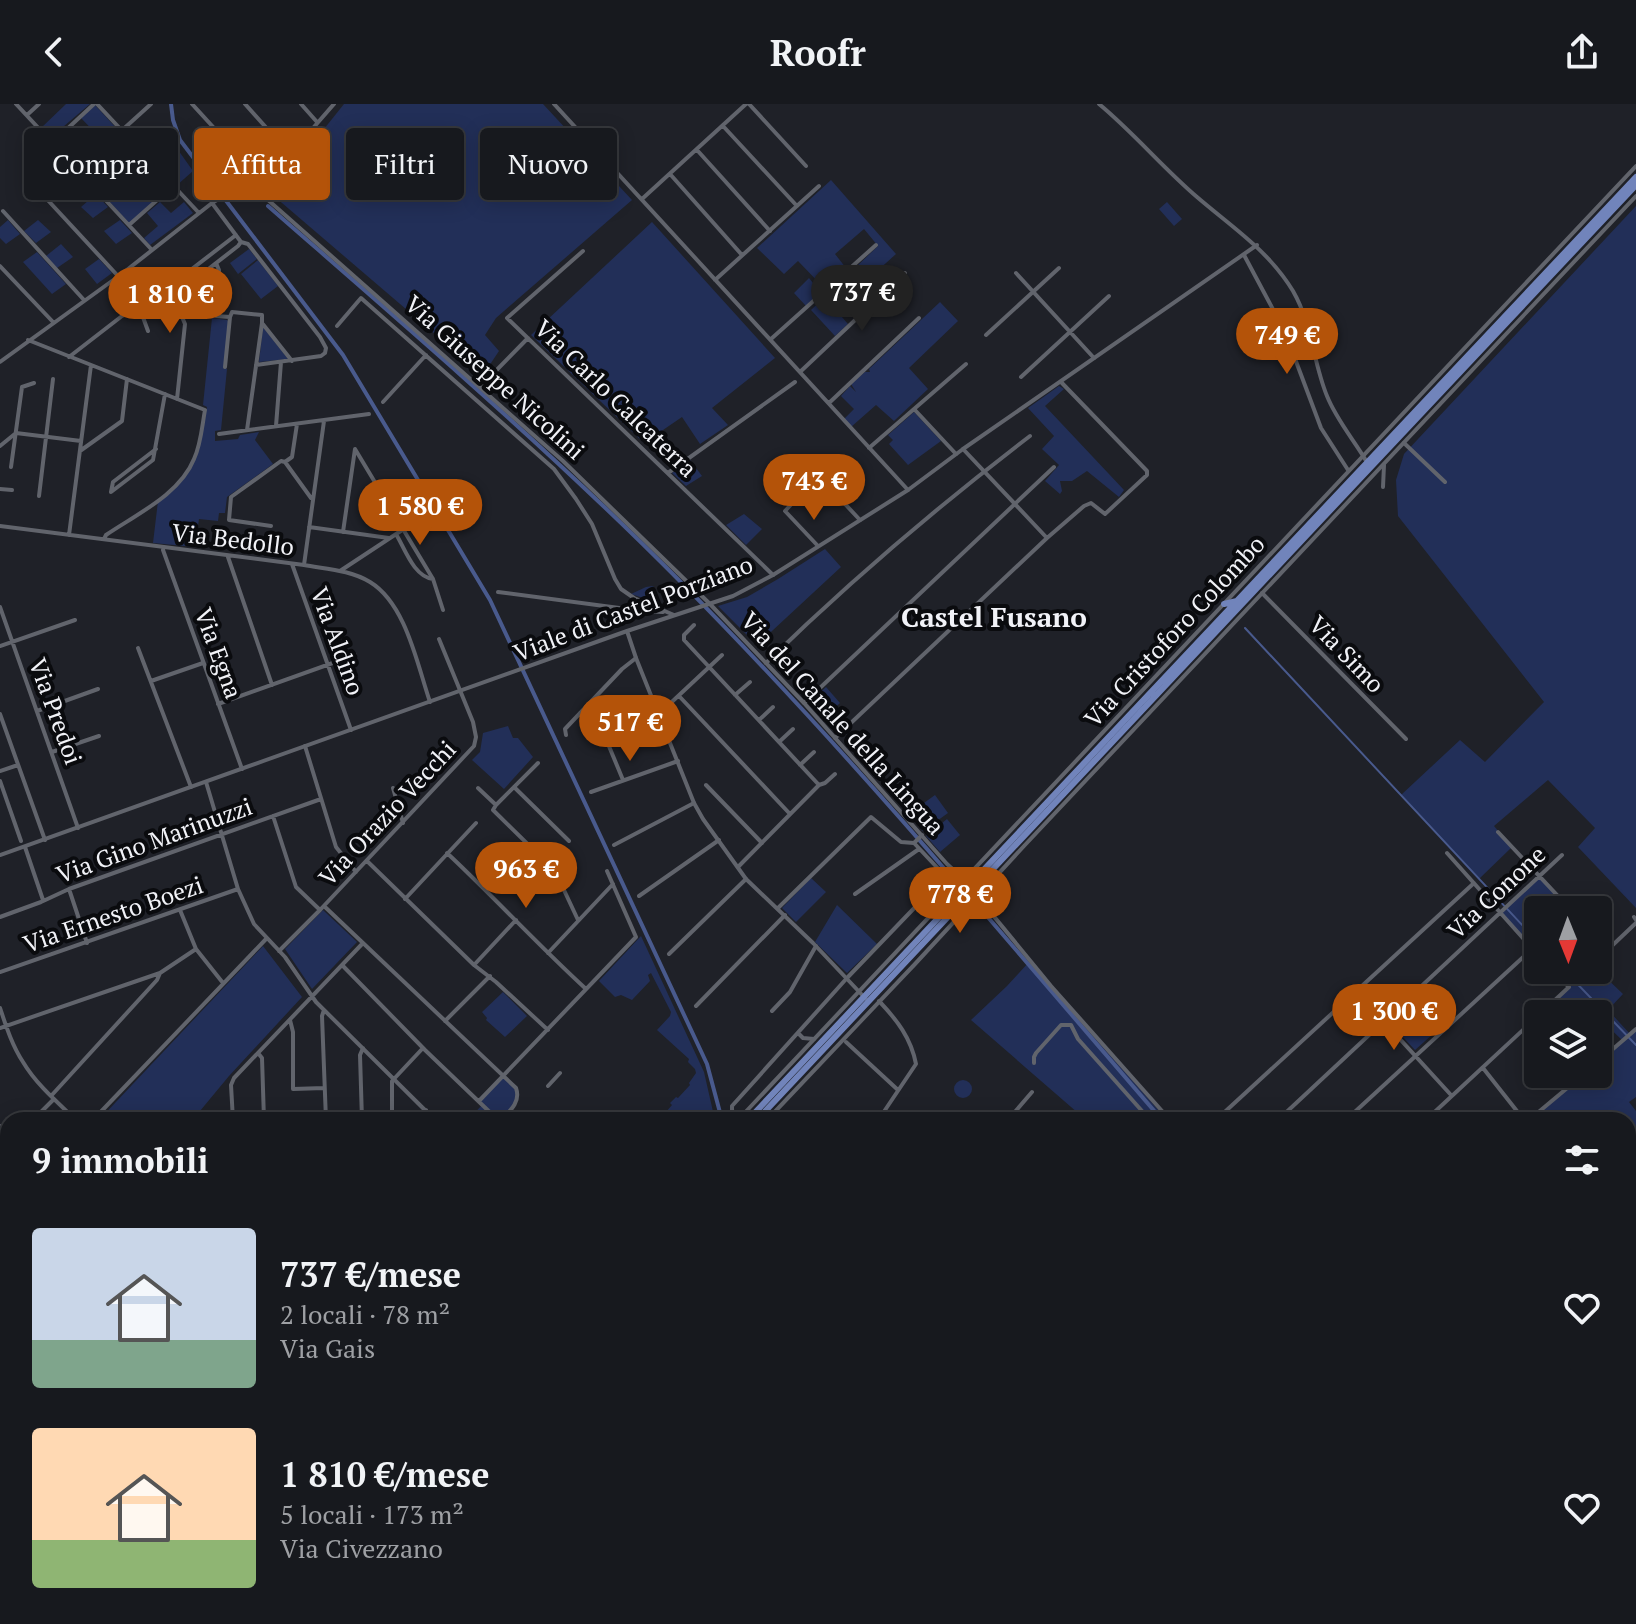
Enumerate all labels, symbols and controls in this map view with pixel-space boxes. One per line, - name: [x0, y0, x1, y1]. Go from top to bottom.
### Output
- text: Roofr: [770, 29, 866, 76]
- icon: back: [32, 30, 76, 74]
- icon: share: [1560, 30, 1604, 74]
- chip: Compra: [24, 128, 178, 200]
- chip: Affitta: [194, 128, 330, 200]
- chip: Filtri: [346, 128, 464, 200]
- chip: Nuovo: [480, 128, 617, 200]
- pin: 737 €: [806, 265, 918, 333]
- pin: 1 810 €: [96, 267, 244, 335]
- text: 737 €: [829, 274, 895, 308]
- text: 1 810 €: [126, 276, 214, 310]
- street label: Via Giuseppe Nicolini: [398, 288, 592, 466]
- pin: 749 €: [1231, 308, 1343, 376]
- street label: Via Carlo Calcaterra: [528, 312, 704, 484]
- text: 749 €: [1254, 317, 1320, 351]
- pin: 743 €: [758, 454, 870, 522]
- text: 743 €: [781, 463, 847, 497]
- pin: 1 580 €: [346, 479, 494, 547]
- text: 1 580 €: [376, 488, 464, 522]
- street label: Via Bedollo: [170, 516, 296, 562]
- street label: Via Cristoforo Colombo: [1077, 528, 1271, 734]
- street label: Viale di Castel Porziano: [509, 548, 757, 668]
- street label: Via Aldino: [304, 583, 372, 699]
- district label: Castel Fusano: [901, 598, 1087, 635]
- street label: Via Egna: [188, 603, 250, 703]
- street label: Via del Canale della Lingua: [734, 605, 952, 841]
- street label: Via Simo: [1302, 608, 1392, 700]
- street label: Via Predoi: [22, 653, 90, 769]
- pin: 517 €: [574, 695, 686, 763]
- text: 517 €: [597, 704, 663, 738]
- street label: Via Orazio Vecchi: [311, 733, 463, 893]
- street label: Via Gino Marinuzzi: [52, 790, 256, 890]
- street label: Via Conone: [1440, 838, 1552, 946]
- pin: 963 €: [470, 842, 582, 910]
- text: 963 €: [493, 851, 559, 885]
- pin: 778 €: [904, 867, 1016, 935]
- street label: Via Ernesto Boezi: [19, 868, 207, 960]
- text: 778 €: [927, 876, 993, 910]
- north arrow: [1524, 896, 1612, 984]
- map controls: [1524, 896, 1612, 1088]
- pin: 1 300 €: [1320, 984, 1468, 1052]
- text: 1 300 €: [1350, 993, 1438, 1027]
- button: layers: [1524, 1000, 1612, 1088]
- text: 9 immobili: [32, 1138, 209, 1183]
- icon: filters: [1560, 1138, 1604, 1182]
- text: 737 €/mese: [280, 1252, 461, 1297]
- icon: home: [96, 1260, 192, 1356]
- icon: heart: [1560, 1286, 1604, 1330]
- text: 2 locali · 78 m²: [280, 1297, 450, 1331]
- text: Via Gais: [280, 1331, 375, 1365]
- text: 1 810 €/mese: [280, 1452, 489, 1497]
- icon: home: [96, 1460, 192, 1556]
- icon: heart: [1560, 1486, 1604, 1530]
- text: 5 locali · 173 m²: [280, 1497, 464, 1531]
- text: Via Civezzano: [280, 1531, 443, 1565]

